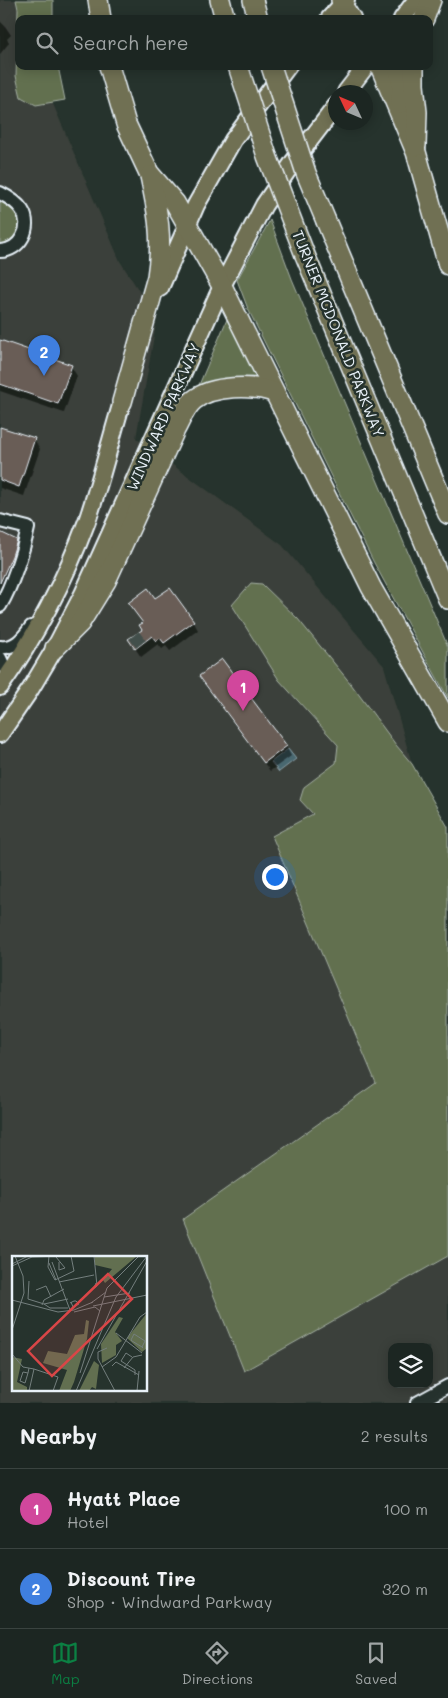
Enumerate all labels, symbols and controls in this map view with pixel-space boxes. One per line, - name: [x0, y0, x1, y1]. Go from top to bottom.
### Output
- search box: [15, 15, 433, 70]
- icon: search: [33, 29, 61, 57]
- text: Search here: [73, 30, 189, 55]
- north arrow: [328, 85, 373, 130]
- street label: TURNER MCDONALD PARKWAY: [288, 227, 390, 440]
- pin: 2: [28, 335, 60, 376]
- street label: WINDWARD PARKWAY: [121, 340, 205, 494]
- pin: 1: [227, 670, 259, 711]
- your location: [262, 864, 288, 890]
- inset map: [12, 1256, 148, 1390]
- map controls: [388, 1343, 433, 1388]
- button: layers: [388, 1343, 433, 1388]
- text: Nearby: [20, 1422, 97, 1449]
- text: 2 results: [361, 1425, 428, 1446]
- text: Hyatt Place: [67, 1486, 180, 1511]
- text: 1: [32, 1498, 40, 1519]
- text: 100 m: [383, 1498, 428, 1519]
- text: Hotel: [67, 1511, 109, 1532]
- text: Discount Tire: [67, 1566, 195, 1591]
- text: 2: [32, 1578, 40, 1599]
- text: 320 m: [382, 1578, 428, 1599]
- text: Shop · Windward Parkway: [67, 1591, 272, 1612]
- tab: Map: [51, 1639, 80, 1688]
- tab: Directions: [182, 1639, 253, 1688]
- tab: Saved: [355, 1639, 397, 1688]

